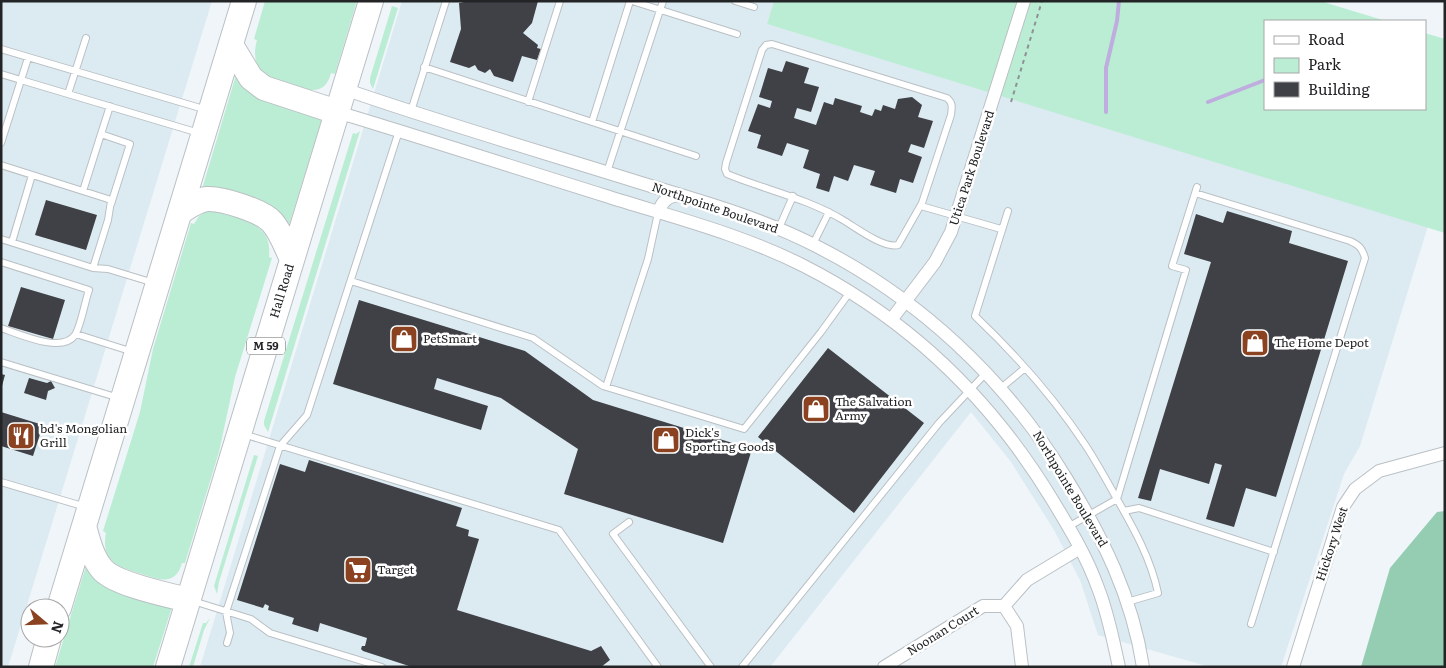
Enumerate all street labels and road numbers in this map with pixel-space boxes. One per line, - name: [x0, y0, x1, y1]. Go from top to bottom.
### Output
- street label: Utica Park Boulevard: [944, 107, 998, 228]
- street label: Northpointe Boulevard: [650, 177, 782, 237]
- street label: Hall Road: [264, 261, 298, 320]
- road number: M 59: [247, 338, 285, 354]
- street label: Northpointe Boulevard: [1029, 427, 1113, 551]
- street label: Hickory West: [1311, 504, 1352, 583]
- street label: Noonan Court: [903, 601, 982, 659]

